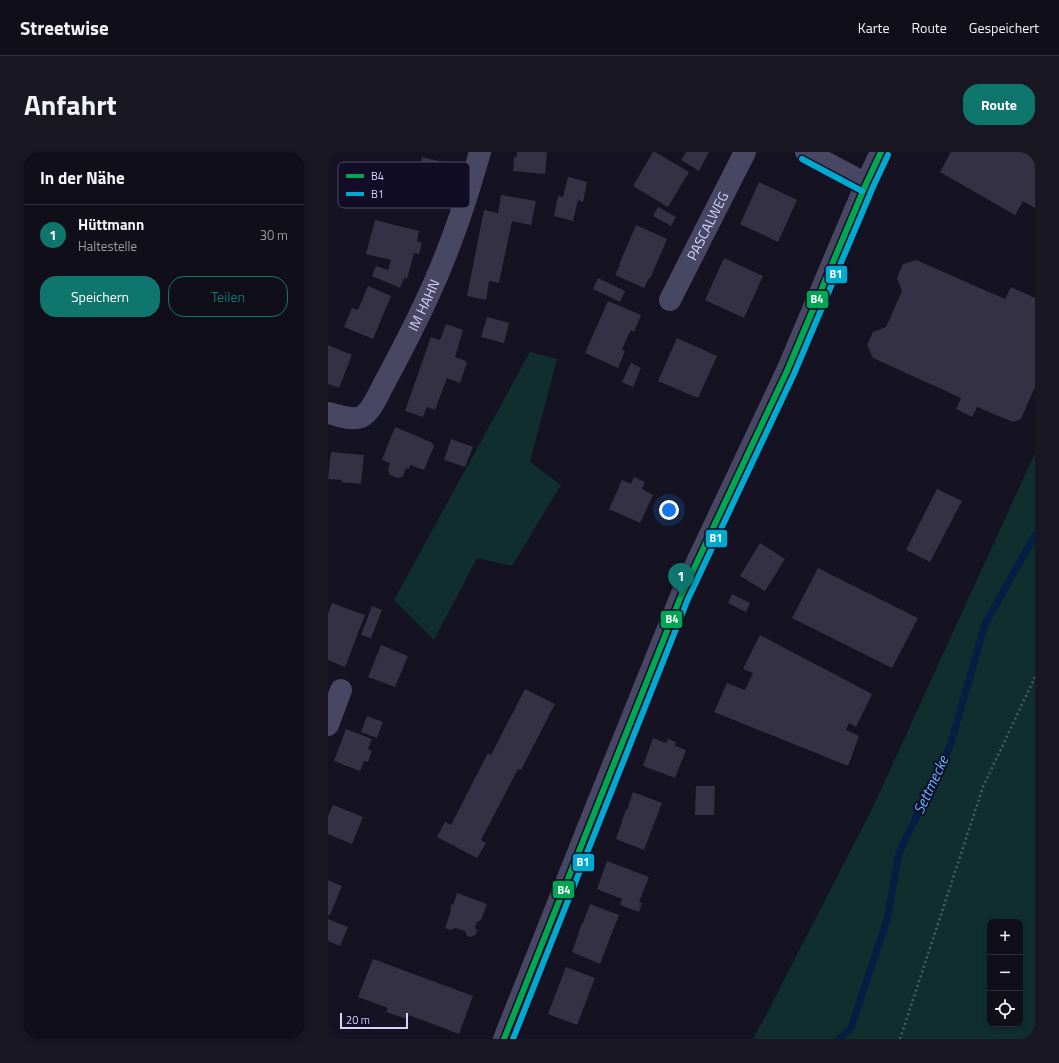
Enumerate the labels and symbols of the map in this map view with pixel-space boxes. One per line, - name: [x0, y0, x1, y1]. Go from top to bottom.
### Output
- legend: [338, 162, 470, 208]
- text: B4: [371, 168, 384, 184]
- text: B1: [371, 186, 384, 202]
- street label: PASCALWEG: [681, 188, 733, 264]
- line badge: B1: [825, 265, 848, 284]
- text: B1: [830, 266, 842, 282]
- street label: IM HAHN: [402, 276, 445, 334]
- line badge: B4: [806, 290, 829, 309]
- text: B4: [811, 291, 823, 307]
- your location: [659, 500, 679, 520]
- line badge: B1: [705, 529, 728, 548]
- text: B1: [710, 530, 722, 546]
- pin: 1: [668, 563, 694, 596]
- line badge: B4: [660, 610, 683, 629]
- text: B4: [666, 611, 678, 627]
- water label: Settmecke: [907, 751, 955, 818]
- line badge: B1: [572, 853, 595, 872]
- text: B1: [577, 854, 589, 870]
- line badge: B4: [552, 880, 575, 899]
- text: B4: [558, 882, 570, 898]
- scale bar: [340, 1011, 408, 1030]

